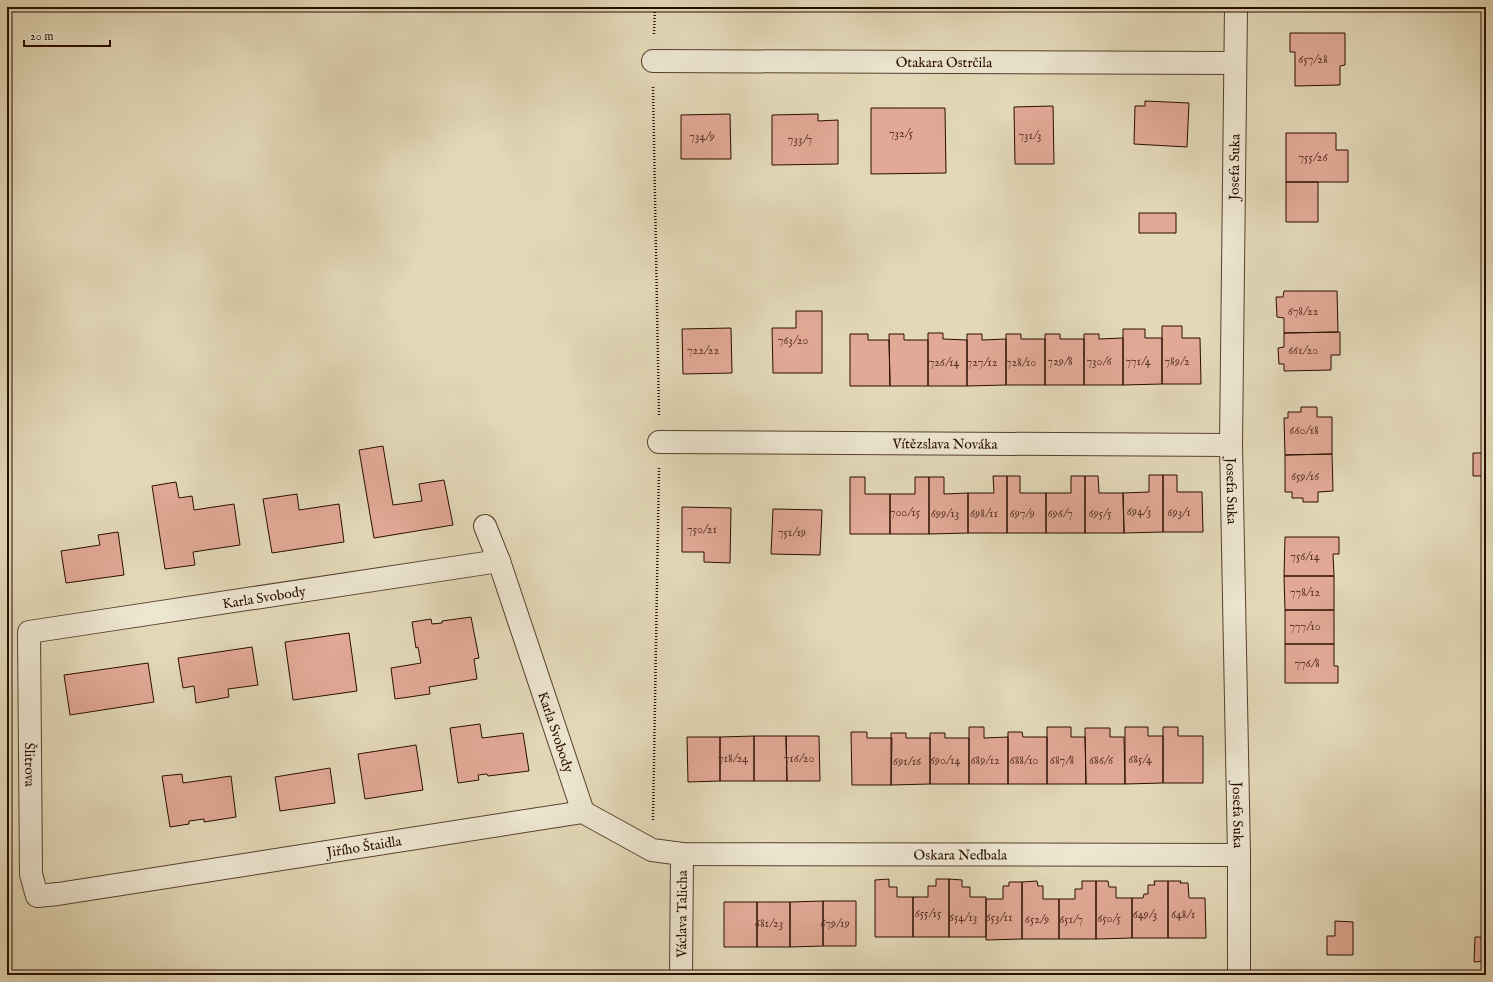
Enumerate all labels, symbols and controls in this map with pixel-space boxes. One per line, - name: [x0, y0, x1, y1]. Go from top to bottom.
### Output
- scale bar: [24, 22, 110, 48]
- text: 20 m: [30, 29, 53, 44]
- house number: 657/28: [1298, 52, 1328, 67]
- street label: Otakara Ostrčila: [896, 54, 993, 72]
- house number: 732/5: [889, 126, 914, 141]
- house number: 731/3: [1018, 128, 1042, 143]
- house number: 734/9: [689, 129, 715, 144]
- house number: 733/7: [788, 132, 812, 147]
- street label: Josefa Suka: [1225, 133, 1245, 202]
- house number: 755/26: [1298, 150, 1328, 165]
- house number: 678/22: [1288, 304, 1319, 319]
- house number: 763/20: [778, 333, 808, 348]
- house number: 722/22: [687, 343, 719, 358]
- house number: 661/20: [1288, 343, 1318, 358]
- house number: 729/8: [1047, 354, 1073, 369]
- house number: 730/6: [1086, 354, 1112, 369]
- house number: 771/4: [1125, 354, 1151, 369]
- house number: 789/2: [1164, 354, 1190, 369]
- house number: 726/14: [929, 355, 959, 370]
- house number: 727/12: [967, 355, 998, 370]
- house number: 728/10: [1006, 355, 1036, 370]
- house number: 660/18: [1289, 423, 1319, 438]
- street label: Vítězslava Nováka: [891, 435, 999, 454]
- street label: Josefa Suka: [1221, 456, 1241, 525]
- house number: 659/16: [1291, 469, 1320, 484]
- house number: 694/3: [1127, 504, 1151, 519]
- house number: 700/15: [890, 505, 921, 520]
- house number: 693/1: [1167, 505, 1191, 520]
- house number: 699/13: [931, 506, 959, 521]
- house number: 698/11: [970, 506, 998, 521]
- house number: 697/9: [1009, 506, 1035, 521]
- house number: 696/7: [1047, 506, 1073, 521]
- house number: 695/5: [1088, 506, 1112, 521]
- house number: 750/21: [687, 522, 717, 537]
- house number: 751/19: [778, 525, 806, 540]
- house number: 756/14: [1290, 549, 1320, 564]
- street label: Karla Svobody: [221, 582, 307, 613]
- house number: 778/12: [1290, 585, 1320, 600]
- house number: 777/10: [1289, 619, 1321, 634]
- house number: 776/8: [1294, 656, 1320, 671]
- street label: Karla Svobody: [533, 689, 577, 775]
- street label: Šlitrova: [20, 742, 39, 788]
- house number: 718/24: [718, 751, 748, 766]
- house number: 716/20: [784, 751, 814, 766]
- house number: 685/4: [1128, 752, 1152, 767]
- house number: 690/14: [930, 753, 960, 768]
- house number: 689/12: [970, 753, 1000, 768]
- house number: 688/10: [1010, 753, 1039, 768]
- house number: 687/8: [1050, 753, 1074, 768]
- house number: 686/6: [1089, 753, 1114, 768]
- house number: 691/16: [893, 754, 922, 769]
- street label: Josefa Suka: [1228, 780, 1247, 849]
- street label: Jiřího Štaidla: [324, 832, 404, 862]
- street label: Oskara Nedbala: [914, 846, 1008, 865]
- street label: Václava Talicha: [673, 869, 692, 959]
- house number: 655/15: [915, 906, 942, 921]
- house number: 649/3: [1133, 907, 1157, 922]
- house number: 648/1: [1171, 907, 1195, 922]
- house number: 654/13: [949, 910, 977, 925]
- house number: 653/11: [986, 910, 1012, 925]
- house number: 650/5: [1097, 911, 1121, 926]
- house number: 652/9: [1025, 912, 1049, 927]
- house number: 651/7: [1059, 912, 1083, 927]
- house number: 681/23: [755, 916, 783, 931]
- house number: 679/19: [820, 916, 850, 931]

